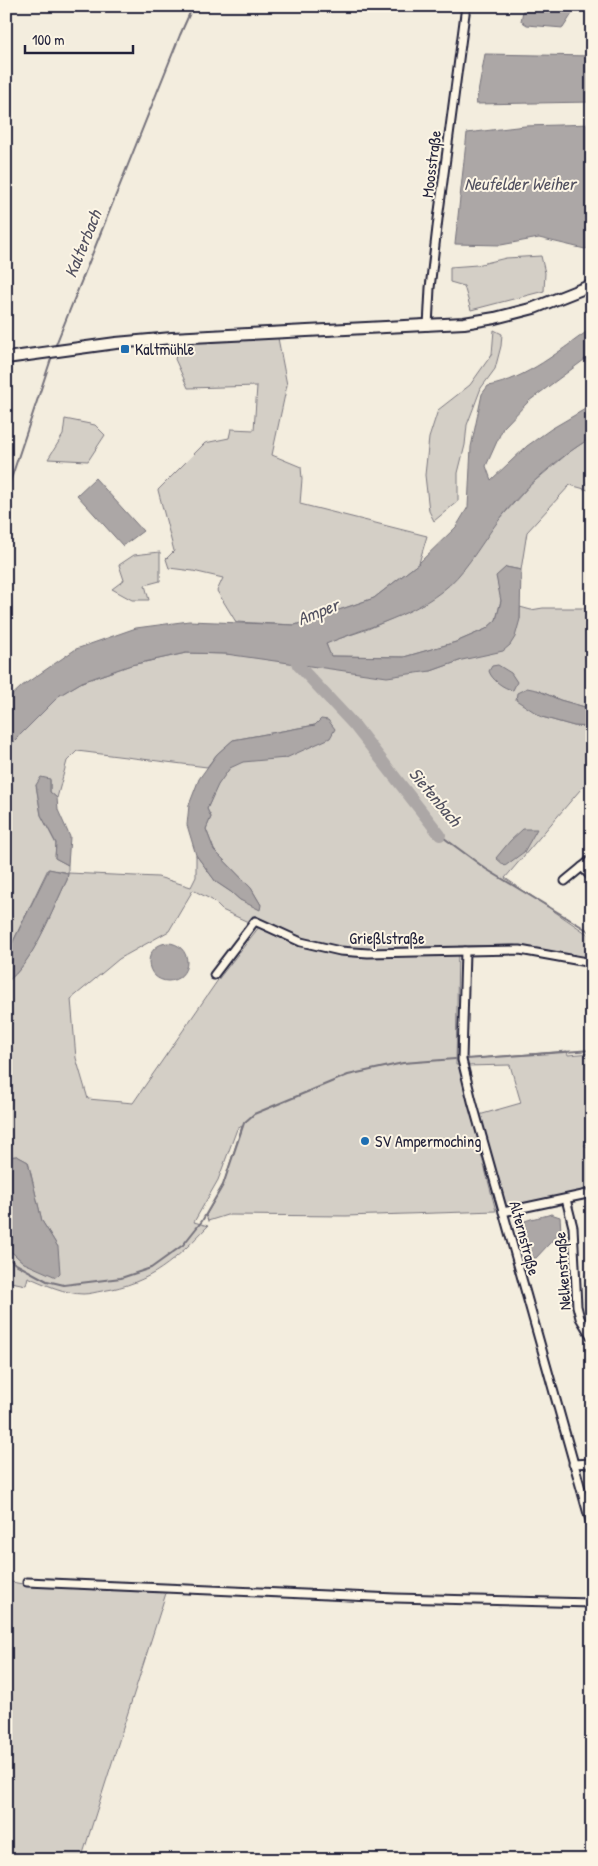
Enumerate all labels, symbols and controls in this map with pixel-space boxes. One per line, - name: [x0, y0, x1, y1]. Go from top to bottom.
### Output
- scale bar: [25, 22, 132, 54]
- text: 100 m: [32, 29, 65, 50]
- street label: Moosstraße: [416, 129, 446, 199]
- water label: Neufelder Weiher: [464, 171, 578, 196]
- water label: Kalterbach: [58, 205, 108, 281]
- place label: Kaltmühle: [135, 338, 195, 360]
- marker: Kaltmühle: [119, 343, 131, 355]
- water label: Amper: [293, 591, 344, 631]
- water label: Sietenbach: [403, 762, 468, 833]
- street label: Grießlstraße: [349, 927, 425, 949]
- place label: SV Ampermoching: [375, 1130, 481, 1152]
- marker: SV Ampermoching: [359, 1135, 371, 1147]
- street label: Alternstraße: [505, 1198, 546, 1278]
- street label: Nelkenstraße: [548, 1231, 576, 1311]

